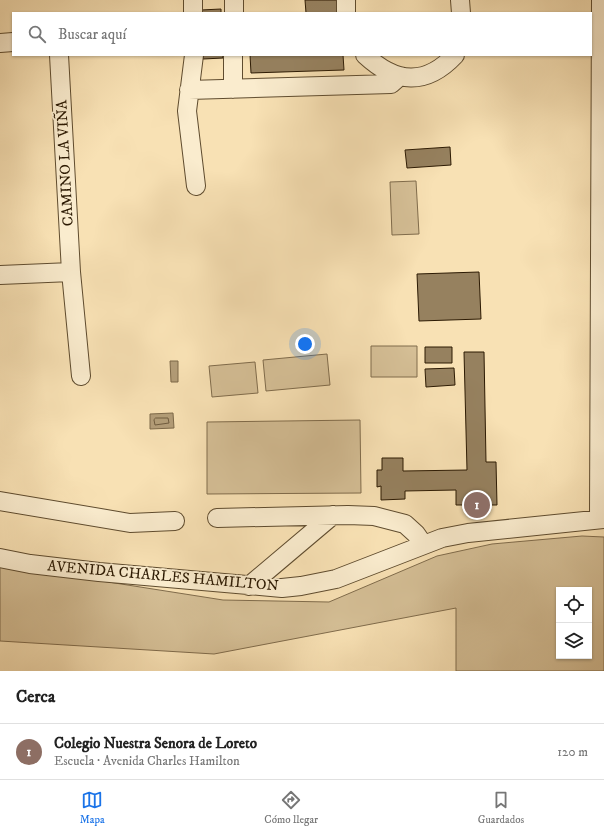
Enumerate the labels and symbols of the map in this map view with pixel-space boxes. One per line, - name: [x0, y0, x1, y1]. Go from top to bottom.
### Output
- street label: CAMINO LA VIÑA: [51, 99, 78, 227]
- your location: [295, 334, 315, 354]
- pin: 1: [464, 490, 490, 520]
- street label: AVENIDA CHARLES HAMILTON: [47, 556, 279, 596]

